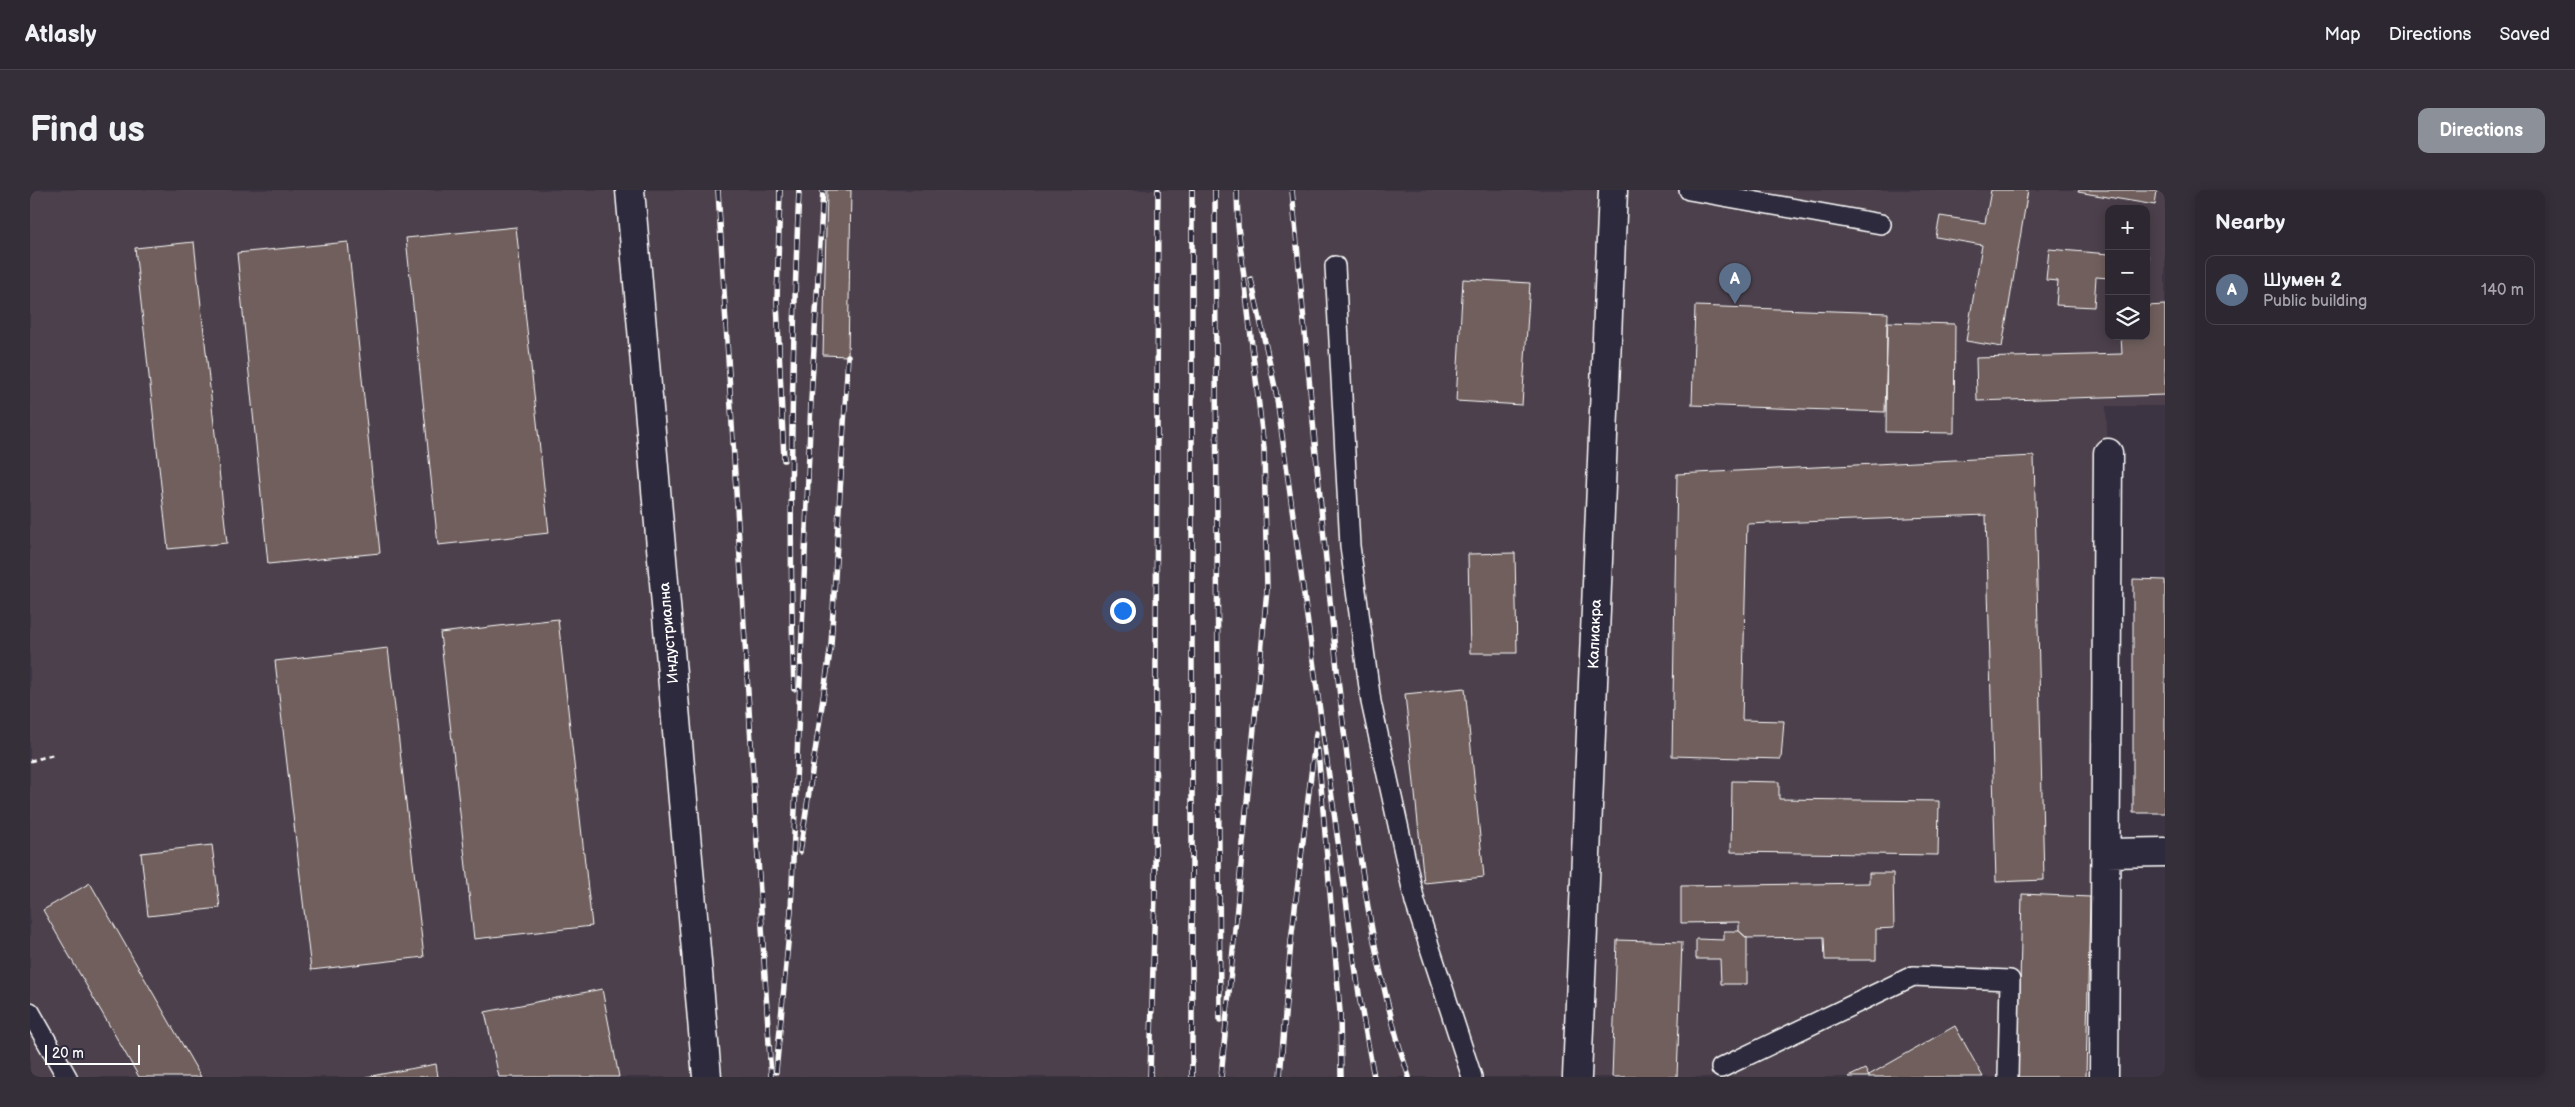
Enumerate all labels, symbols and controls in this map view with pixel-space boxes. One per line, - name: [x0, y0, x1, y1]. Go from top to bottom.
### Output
- text: Atlasly: [25, 20, 96, 49]
- text: Map: [2325, 24, 2361, 45]
- text: Directions: [2389, 24, 2471, 45]
- text: Saved: [2499, 24, 2550, 45]
- button: Directions: [2418, 108, 2545, 153]
- text: Find us: [30, 109, 145, 152]
- map controls: [2105, 205, 2150, 340]
- button: +: [2105, 205, 2150, 250]
- text: Nearby: [2215, 210, 2285, 235]
- button: −: [2105, 250, 2150, 295]
- pin: A: [1719, 263, 1751, 304]
- text: Шумен 2: [2263, 269, 2342, 292]
- text: A: [2227, 281, 2237, 300]
- text: 140 m: [2481, 281, 2524, 300]
- text: Public building: [2263, 292, 2367, 311]
- button: layers: [2105, 295, 2150, 340]
- street label: Индустриална: [655, 581, 683, 684]
- your location: [1110, 598, 1136, 624]
- street label: Калиакра: [1584, 599, 1606, 669]
- scale bar: [45, 1042, 140, 1065]
- text: 20 m: [52, 1045, 84, 1062]

